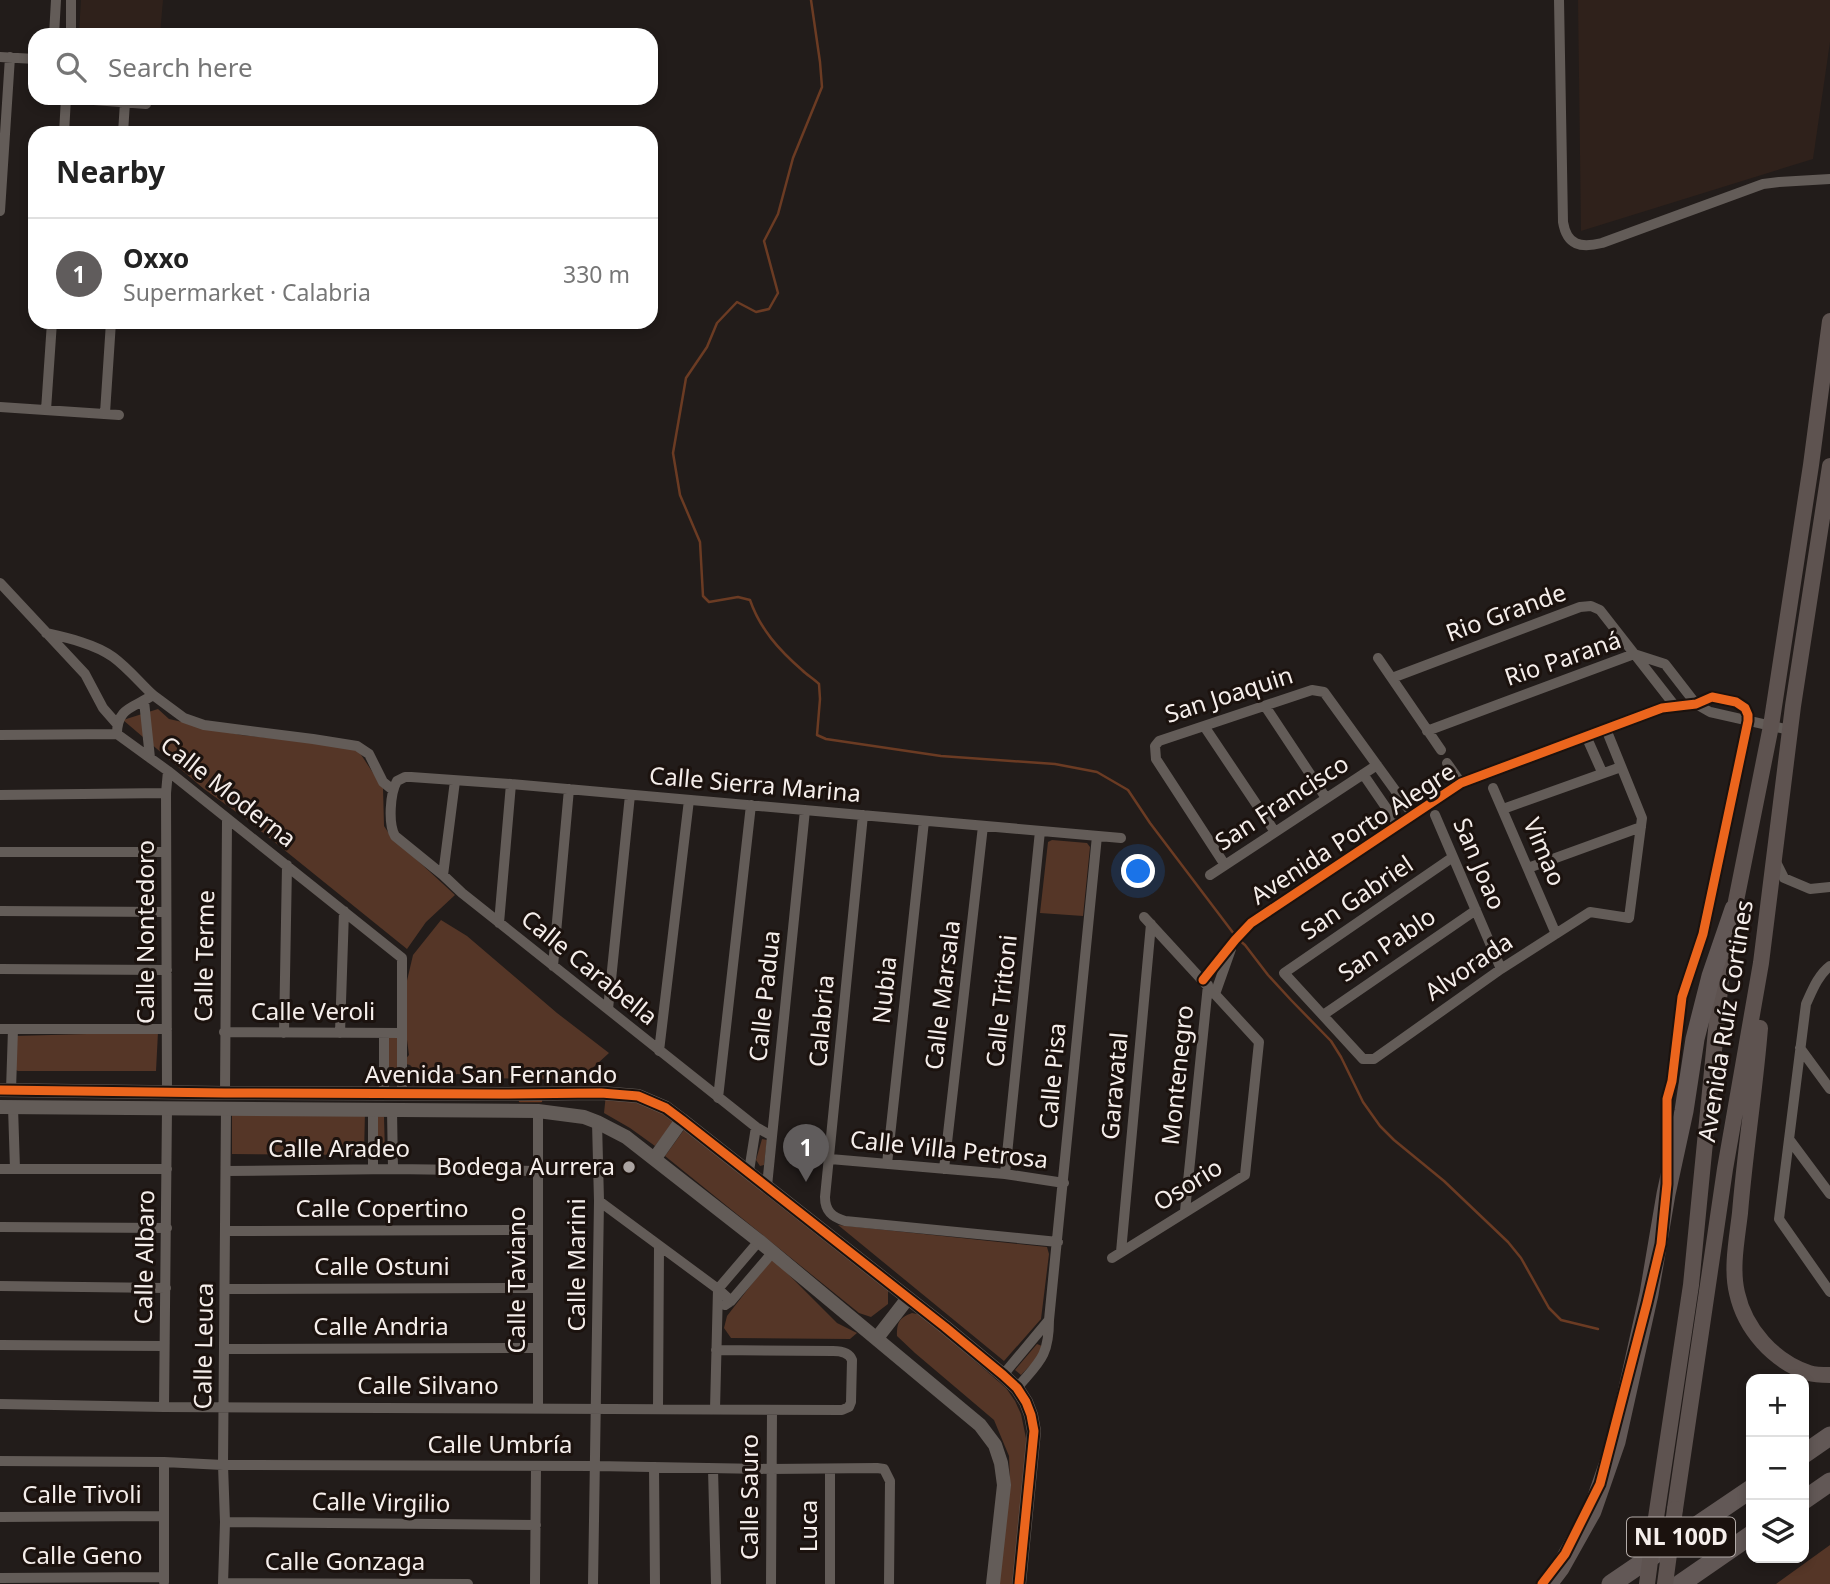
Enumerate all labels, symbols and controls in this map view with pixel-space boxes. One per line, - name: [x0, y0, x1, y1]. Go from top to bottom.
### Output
- search box: [28, 28, 658, 105]
- icon: search: [52, 48, 90, 86]
- text: Search here: [108, 49, 253, 85]
- text: Nearby: [56, 151, 165, 192]
- text: Oxxo: [123, 240, 189, 276]
- text: 1: [72, 258, 86, 290]
- text: 330 m: [563, 258, 630, 290]
- text: Supermarket · Calabria: [123, 276, 371, 308]
- street label: Rio Grande: [1441, 575, 1570, 649]
- street label: Rio Paraná: [1500, 622, 1625, 693]
- street label: San Joaquin: [1160, 657, 1297, 730]
- street label: Calle Moderna: [154, 727, 304, 854]
- street label: San Francisco: [1208, 746, 1354, 857]
- street label: Avenida Porto Alegre: [1244, 754, 1461, 911]
- street label: Calle Sierra Marina: [648, 758, 862, 809]
- street label: San Joao: [1446, 812, 1514, 914]
- street label: Vimao: [1516, 812, 1574, 891]
- street label: Calle Nontedoro: [128, 840, 161, 1024]
- street label: San Gabriel: [1293, 847, 1419, 947]
- your location: [1121, 854, 1155, 888]
- street label: Calle Terme: [186, 890, 221, 1022]
- street label: Avenida Ruíz Cortines: [1689, 898, 1760, 1144]
- street label: San Pablo: [1331, 899, 1441, 989]
- street label: Calle Carabella: [515, 902, 665, 1032]
- street label: Calle Marsala: [916, 918, 967, 1072]
- street label: Alvorada: [1418, 924, 1519, 1007]
- street label: Calle Padua: [740, 929, 787, 1063]
- street label: Calle Tritoni: [977, 933, 1024, 1069]
- street label: Nubia: [864, 955, 903, 1025]
- street label: Calabria: [800, 973, 841, 1068]
- street label: Calle Veroli: [251, 994, 375, 1027]
- street label: Montenegro: [1153, 1003, 1200, 1146]
- street label: Calle Pisa: [1030, 1021, 1073, 1130]
- street label: Garavatal: [1092, 1031, 1135, 1141]
- street label: Avenida San Fernando: [365, 1057, 617, 1090]
- street label: Calle Villa Petrosa: [848, 1122, 1050, 1175]
- pin: 1: [783, 1124, 829, 1182]
- street label: Calle Aradeo: [268, 1131, 410, 1164]
- place label: Bodega Aurrera: [436, 1149, 615, 1182]
- street label: Osorio: [1146, 1150, 1228, 1218]
- marker: Bodega Aurrera: [621, 1159, 637, 1175]
- street label: Calle Albaro: [126, 1189, 161, 1325]
- street label: Calle Copertino: [296, 1191, 468, 1224]
- street label: Calle Marini: [559, 1198, 592, 1332]
- street label: Calle Taviano: [499, 1207, 532, 1353]
- street label: Calle Ostuni: [314, 1249, 450, 1282]
- street label: Calle Leuca: [185, 1282, 220, 1410]
- street label: Calle Andria: [313, 1309, 449, 1342]
- street label: Calle Silvano: [357, 1368, 499, 1401]
- map controls: [1746, 1374, 1809, 1563]
- button: +: [1746, 1374, 1809, 1437]
- street label: Calle Umbría: [427, 1427, 573, 1460]
- street label: Calle Sauro: [732, 1434, 765, 1560]
- button: −: [1746, 1437, 1809, 1500]
- street label: Calle Tivoli: [22, 1477, 142, 1510]
- street label: Calle Virgilio: [311, 1484, 451, 1519]
- street label: Luca: [791, 1500, 824, 1552]
- button: layers: [1746, 1500, 1809, 1563]
- road number: NL 100D: [1627, 1518, 1735, 1556]
- street label: Calle Geno: [21, 1538, 143, 1571]
- street label: Calle Gonzaga: [265, 1544, 425, 1577]

